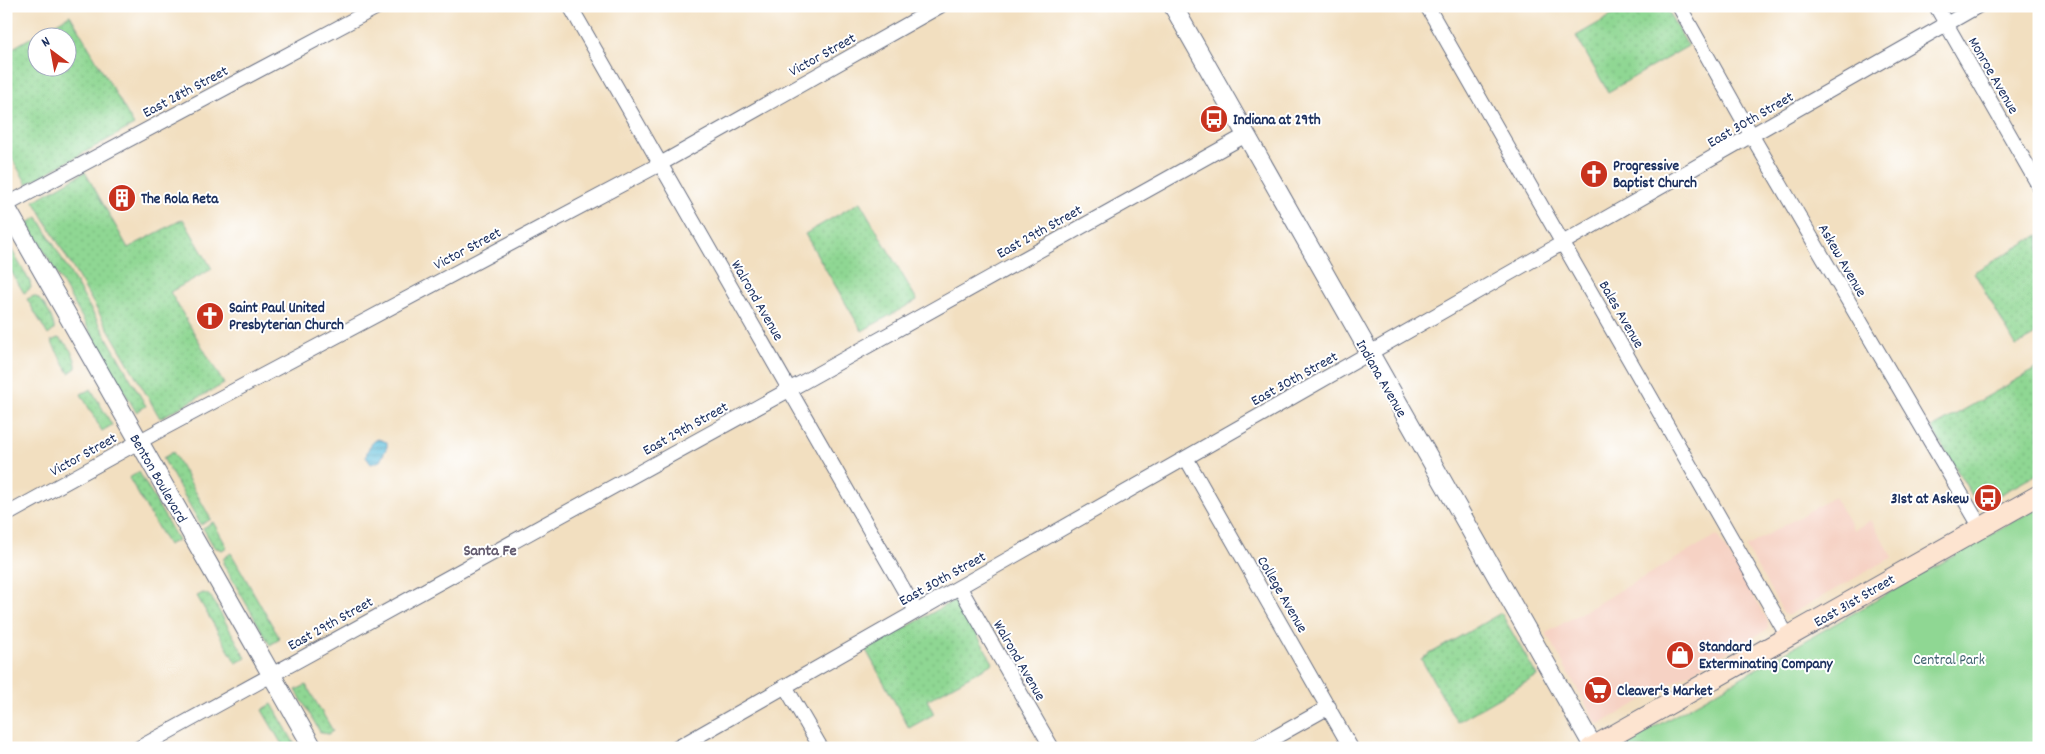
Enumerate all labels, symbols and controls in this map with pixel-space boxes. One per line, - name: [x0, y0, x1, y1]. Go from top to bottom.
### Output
- north arrow: [28, 28, 78, 78]
- street label: Victor Street: [785, 28, 861, 83]
- text: N: [38, 32, 54, 53]
- street label: Monroe Avenue: [1961, 33, 2023, 119]
- street label: East 28th Street: [139, 61, 233, 125]
- street label: East 30th Street: [1704, 87, 1799, 154]
- bus stop icon: Indiana at 29th: [1199, 104, 1229, 134]
- place label: Indiana at 29th: [1233, 110, 1321, 132]
- place label: Progressive Baptist Church: [1613, 156, 1697, 195]
- church icon: Progressive Baptist Church: [1579, 159, 1609, 189]
- building icon: The Rola Reta: [107, 183, 137, 213]
- place label: The Rola Reta: [141, 189, 219, 211]
- street label: East 29th Street: [993, 200, 1087, 265]
- street label: Askew Avenue: [1811, 220, 1871, 302]
- street label: Victor Street: [430, 223, 506, 277]
- street label: Walrond Avenue: [724, 257, 788, 346]
- street label: Bales Avenue: [1592, 277, 1649, 353]
- place label: Saint Paul United Presbyterian Church: [229, 298, 344, 337]
- church icon: Saint Paul United Presbyterian Church: [195, 301, 225, 331]
- street label: Indiana Avenue: [1349, 336, 1412, 422]
- street label: East 30th Street: [1248, 347, 1343, 413]
- street label: East 29th Street: [639, 397, 733, 462]
- street label: Victor Street: [46, 428, 122, 483]
- street label: Benton Boulevard: [123, 430, 192, 528]
- bus stop icon: 31st at Askew: [1973, 483, 2003, 513]
- place label: 31st at Askew: [1891, 489, 1969, 511]
- district label: Santa Fe: [463, 540, 517, 563]
- street label: East 30th Street: [896, 547, 991, 613]
- street label: College Avenue: [1250, 552, 1312, 638]
- street label: East 31st Street: [1810, 569, 1900, 634]
- street label: East 29th Street: [284, 592, 378, 657]
- street label: Walrond Avenue: [986, 617, 1050, 706]
- place label: Standard Exterminating Company: [1699, 637, 1834, 676]
- shop icon: Standard Exterminating Company: [1665, 640, 1695, 670]
- park label: Central Park: [1913, 650, 1985, 672]
- supermarket icon: Cleaver's Market: [1583, 675, 1613, 705]
- place label: Cleaver's Market: [1617, 681, 1713, 703]

